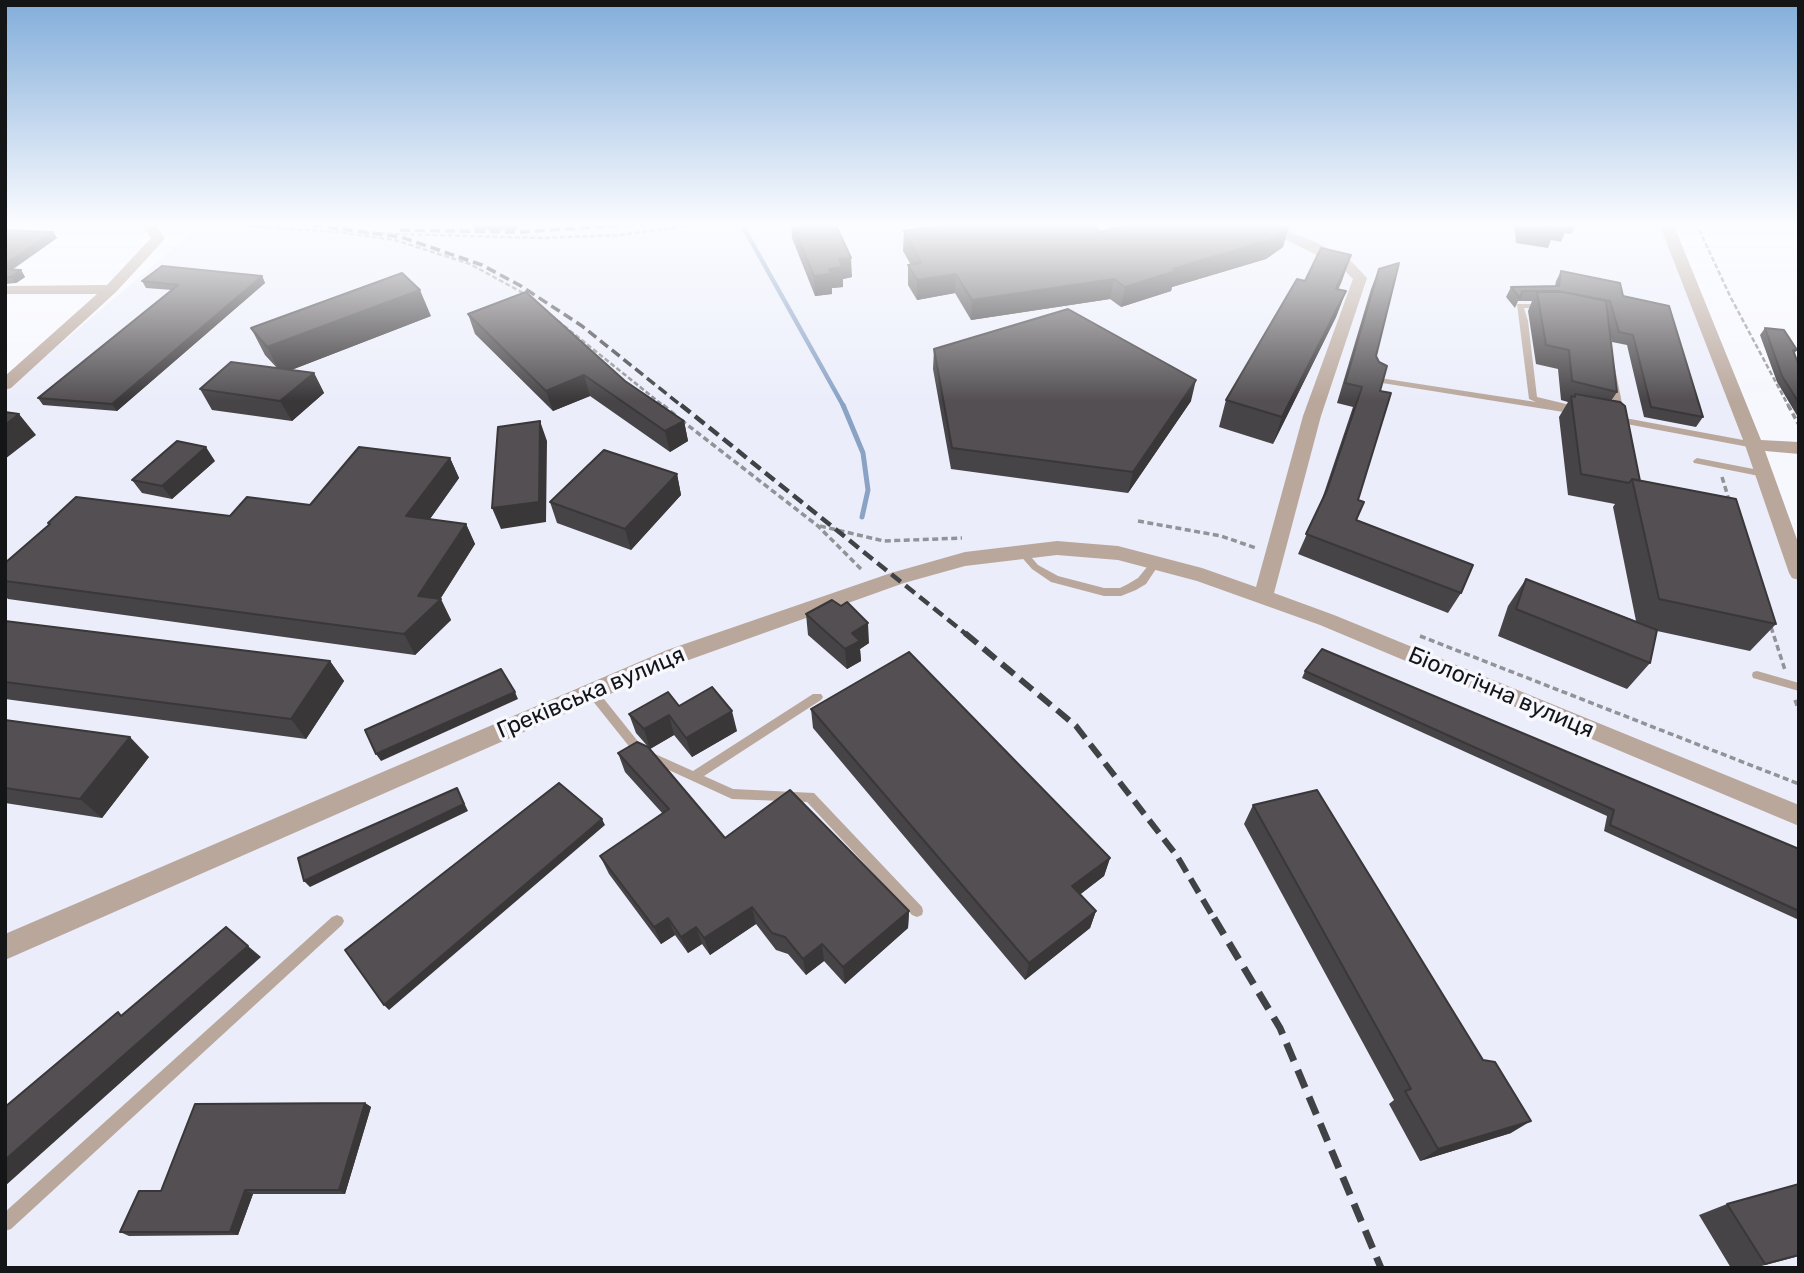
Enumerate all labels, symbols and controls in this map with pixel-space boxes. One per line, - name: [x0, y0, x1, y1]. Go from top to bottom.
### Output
- street label: Греківська вулиця: [493, 641, 689, 745]
- street label: Біологічна вулиця: [1404, 641, 1598, 745]

